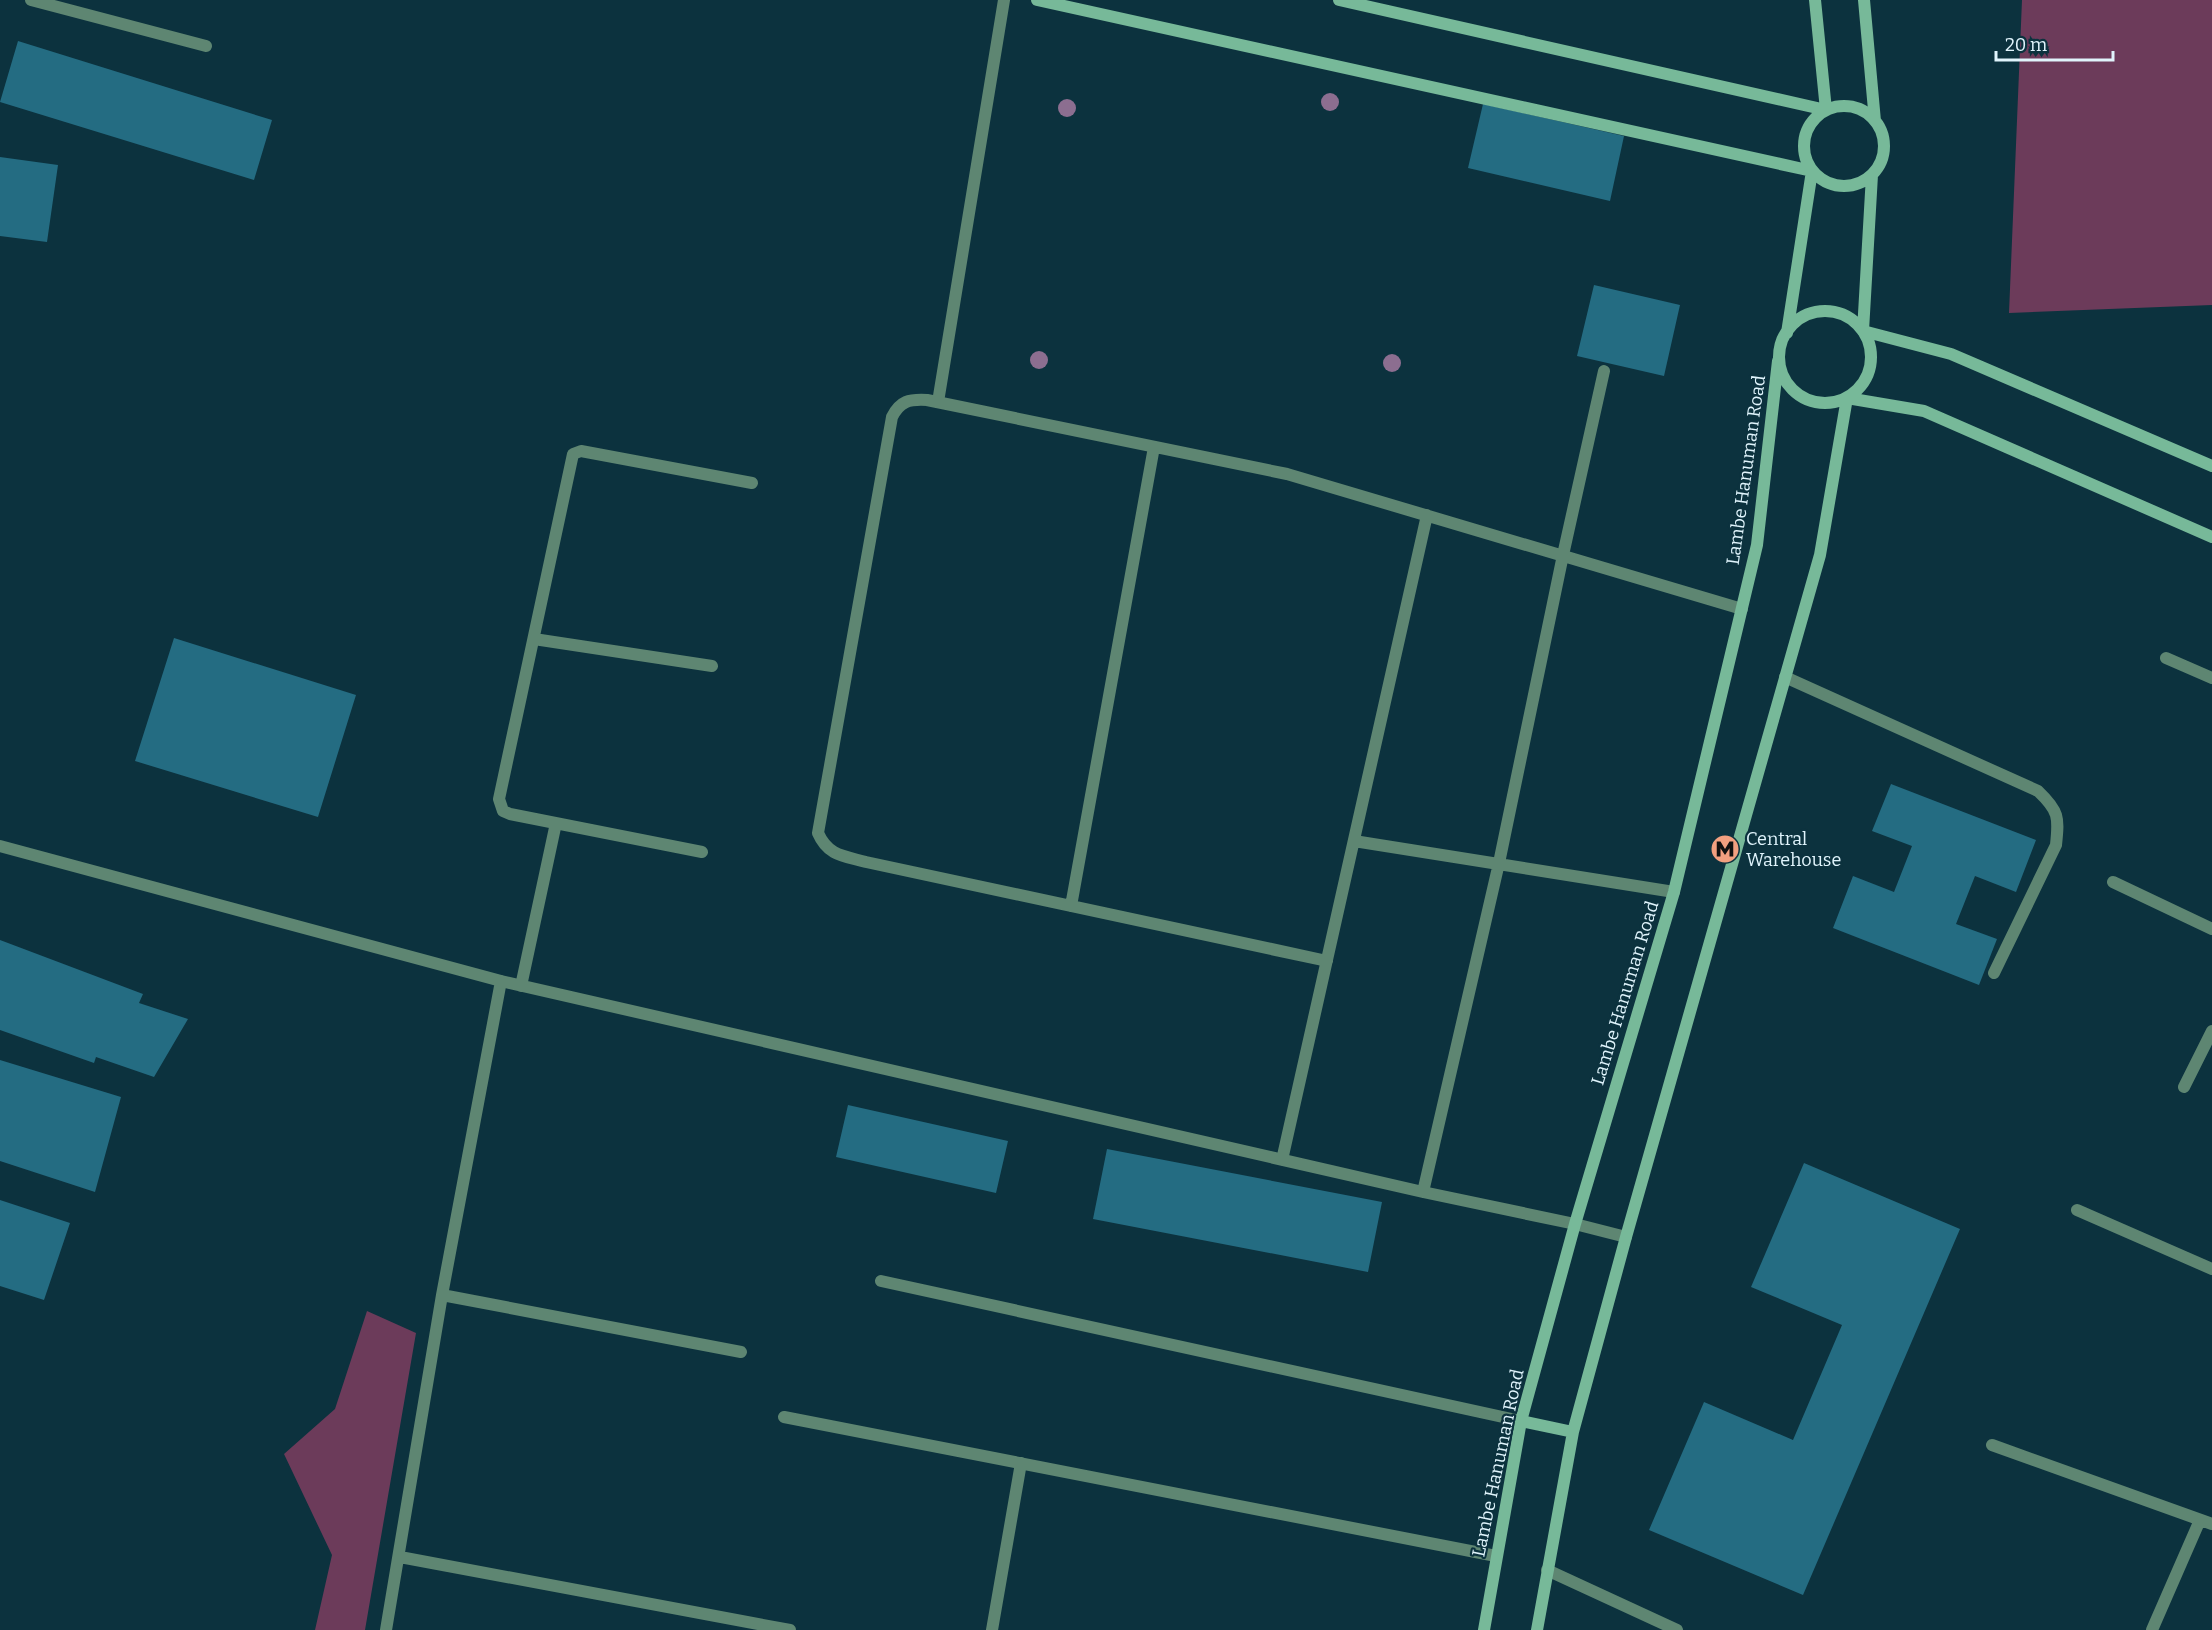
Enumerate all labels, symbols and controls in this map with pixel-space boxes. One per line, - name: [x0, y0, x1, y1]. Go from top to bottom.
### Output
- scale bar: [1996, 24, 2113, 62]
- text: 20 m: [2005, 34, 2047, 56]
- street label: Lambe Hanuman Road: [1722, 373, 1770, 566]
- place label: Central Warehouse: [1746, 828, 1841, 871]
- metro station icon: Central Warehouse: [1709, 833, 1741, 865]
- street label: Lambe Hanuman Road: [1587, 898, 1664, 1088]
- street label: Lambe Hanuman Road: [1467, 1367, 1529, 1559]

